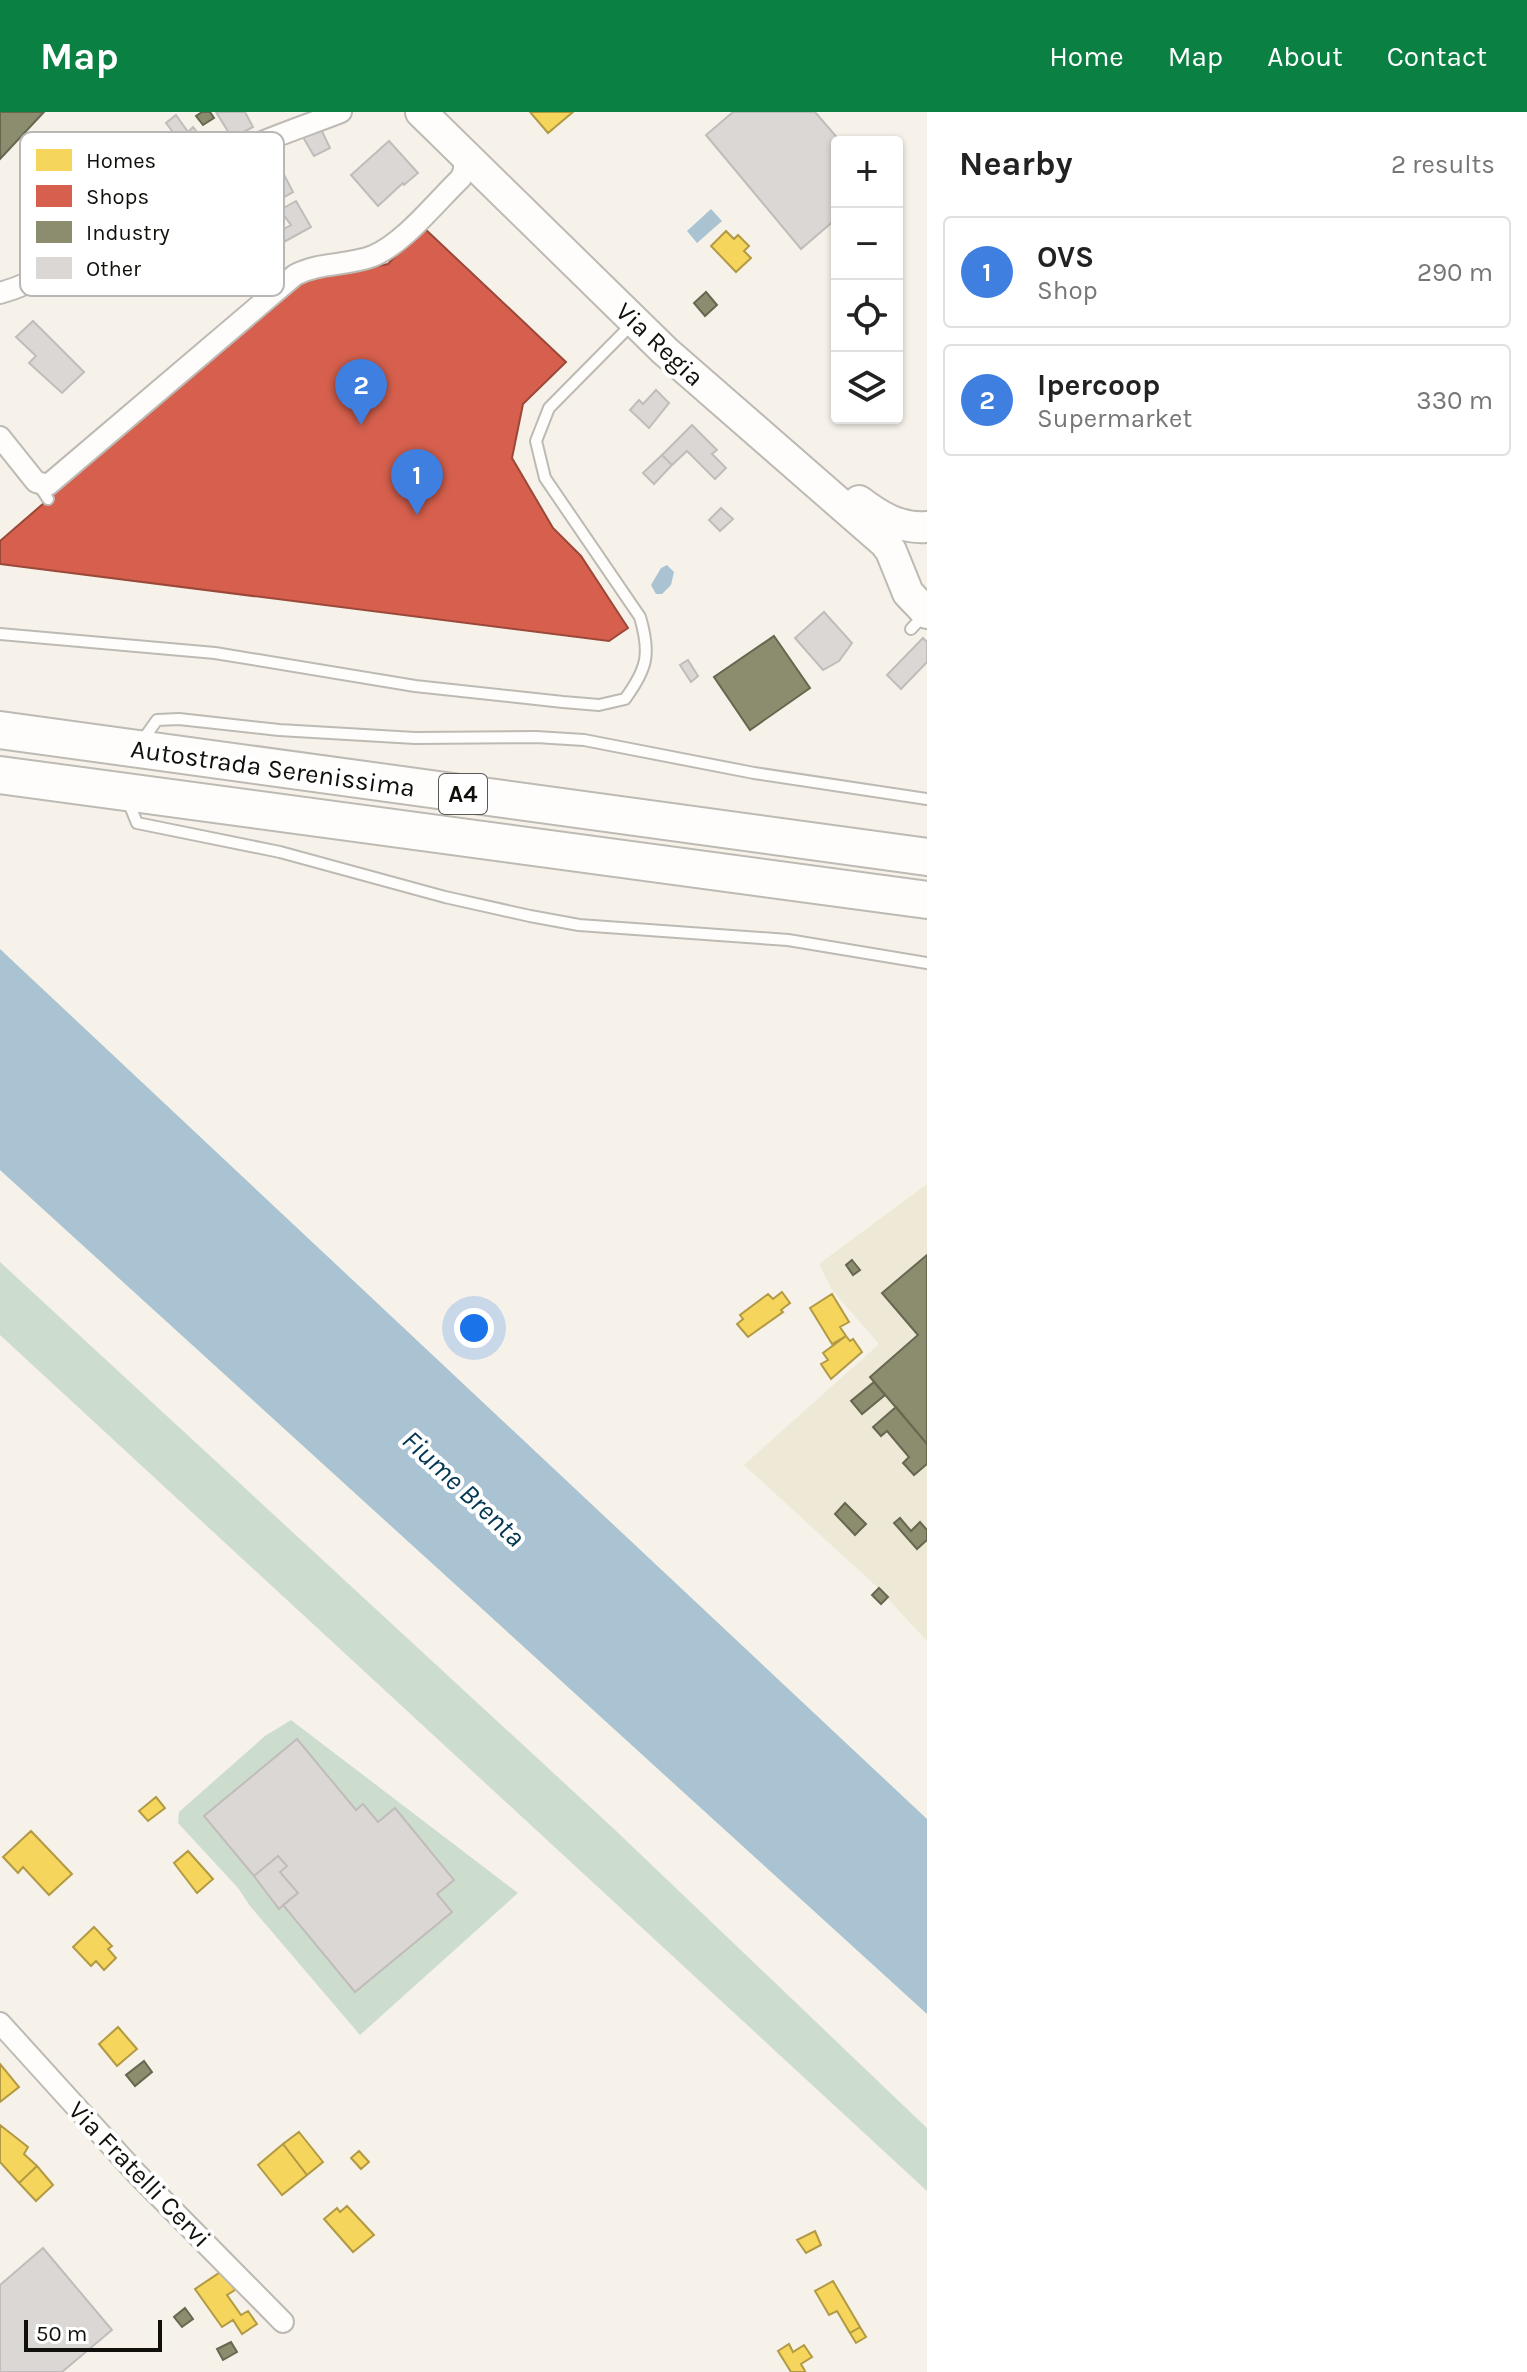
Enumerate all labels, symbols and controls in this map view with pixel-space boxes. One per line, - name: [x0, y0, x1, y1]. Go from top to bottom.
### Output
- text: Map: [40, 34, 119, 79]
- text: Home: [1049, 40, 1124, 73]
- text: Map: [1168, 40, 1223, 73]
- text: About: [1267, 40, 1343, 73]
- text: Contact: [1387, 40, 1487, 73]
- legend: [20, 132, 284, 296]
- map controls: [831, 136, 903, 424]
- button: +: [831, 136, 903, 208]
- text: Nearby: [959, 144, 1073, 184]
- text: Homes: [86, 148, 156, 174]
- text: 2 results: [1391, 149, 1495, 180]
- text: Shops: [86, 184, 149, 210]
- button: −: [831, 208, 903, 280]
- text: Industry: [86, 220, 170, 246]
- text: OVS: [1037, 239, 1094, 275]
- text: Other: [86, 256, 141, 282]
- text: 1: [982, 257, 992, 288]
- text: 290 m: [1417, 257, 1493, 288]
- text: Shop: [1037, 275, 1098, 306]
- button: locate: [831, 280, 903, 352]
- street label: Via Regia: [609, 296, 710, 393]
- button: layers: [831, 352, 903, 424]
- pin: 2: [335, 359, 387, 425]
- text: Ipercoop: [1037, 367, 1160, 403]
- text: 2: [979, 385, 995, 416]
- text: 330 m: [1416, 385, 1493, 416]
- text: Supermarket: [1037, 403, 1192, 434]
- pin: 1: [391, 449, 443, 515]
- street label: Autostrada Serenissima: [129, 733, 417, 804]
- road number: A4: [439, 774, 487, 814]
- your location: [454, 1308, 494, 1348]
- water label: Fiume Brenta: [396, 1423, 532, 1553]
- street label: Via Fratelli Cervi: [62, 2095, 217, 2254]
- scale bar: [24, 2316, 162, 2352]
- text: 50 m: [36, 2321, 87, 2347]

